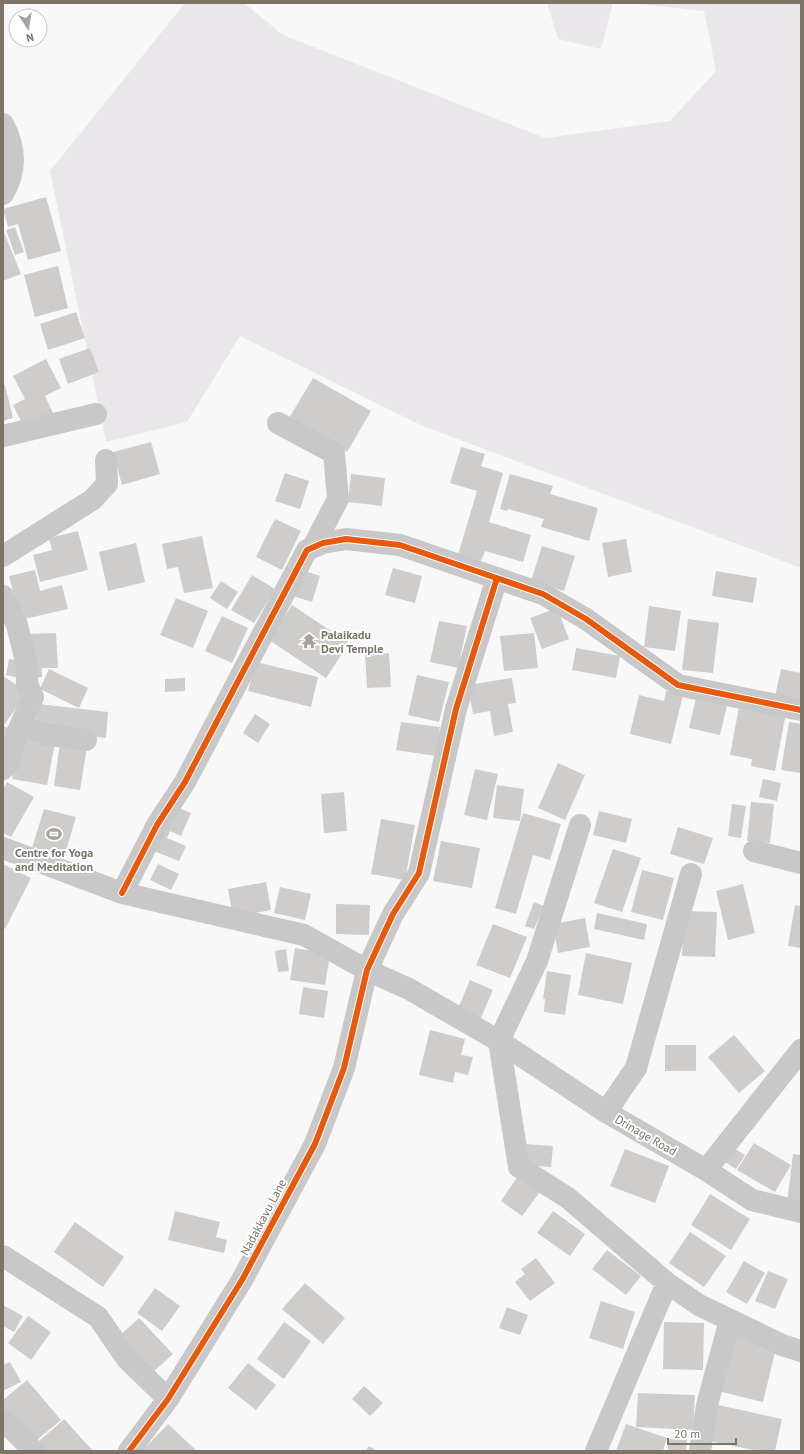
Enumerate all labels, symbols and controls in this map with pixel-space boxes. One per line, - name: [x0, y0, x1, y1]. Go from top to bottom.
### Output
- north arrow: [8, 8, 48, 48]
- text: N: [25, 30, 35, 45]
- place label: Palaikadu Devi Temple: [321, 627, 383, 656]
- temple icon: Palaikadu Devi Temple: [300, 632, 318, 650]
- sports icon: Centre for Yoga and Meditation: [45, 825, 63, 843]
- place label: Centre for Yoga and Meditation: [15, 845, 93, 874]
- street label: Drinage Road: [612, 1111, 680, 1159]
- street label: Nadakkavu Lane: [237, 1176, 289, 1258]
- scale bar: [668, 1420, 736, 1446]
- text: 20 m: [674, 1426, 700, 1441]

